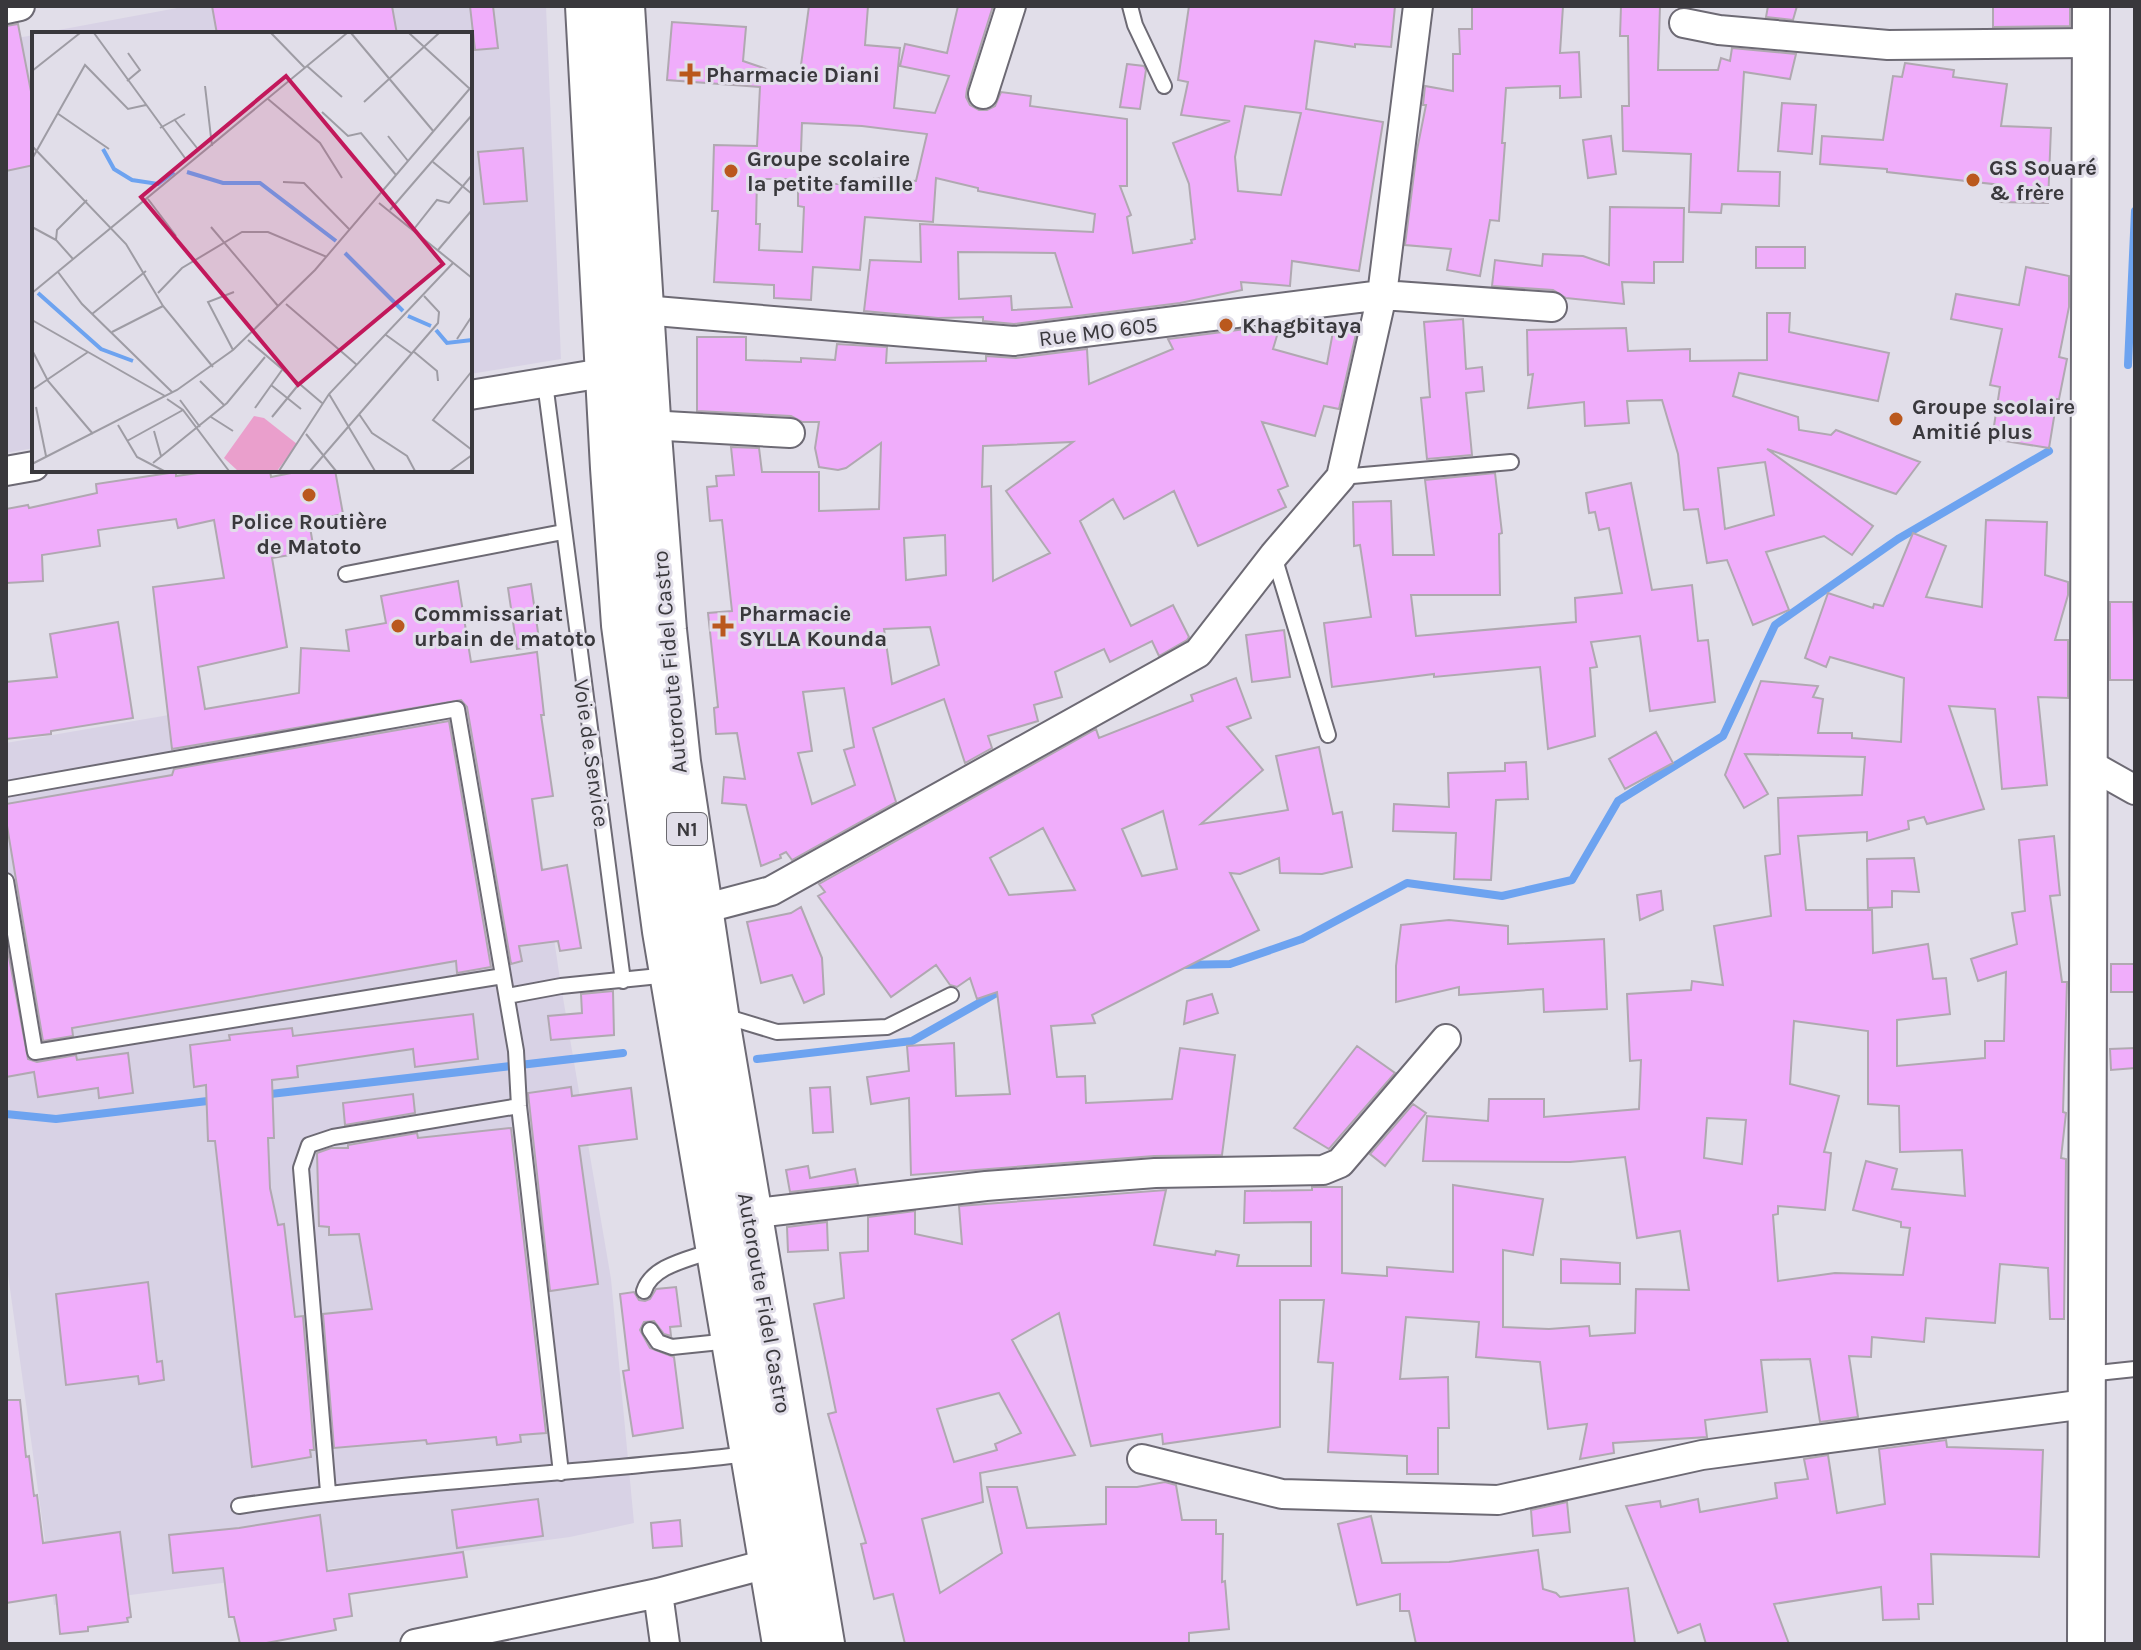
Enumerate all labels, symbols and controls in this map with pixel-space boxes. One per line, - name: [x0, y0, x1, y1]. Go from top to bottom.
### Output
- inset map: [32, 32, 472, 472]
- place label: Pharmacie Diani: [706, 62, 880, 88]
- marker: Pharmacie Diani: [681, 65, 699, 83]
- place label: Groupe scolaire la petite famille: [747, 146, 913, 197]
- place label: GS Souaré & frère: [1989, 155, 2097, 206]
- marker: Groupe scolaire la petite famille: [722, 162, 740, 180]
- marker: GS Souaré & frère: [1964, 171, 1982, 189]
- street label: Rue MO 605: [1037, 312, 1159, 352]
- place label: Khagbitaya: [1242, 313, 1362, 339]
- marker: Khagbitaya: [1217, 316, 1235, 334]
- place label: Groupe scolaire Amitié plus: [1912, 394, 2075, 445]
- marker: Groupe scolaire Amitié plus: [1887, 410, 1905, 428]
- marker: Police Routière de Matoto: [300, 486, 318, 504]
- place label: Police Routière de Matoto: [231, 509, 387, 560]
- street label: Autoroute Fidel Castro: [647, 549, 693, 774]
- place label: Commissariat urbain de matoto: [414, 601, 596, 652]
- place label: Pharmacie SYLLA Kounda: [739, 601, 887, 652]
- marker: Commissariat urbain de matoto: [389, 617, 407, 635]
- marker: Pharmacie SYLLA Kounda: [714, 617, 732, 635]
- street label: Voie de Service: [568, 677, 614, 829]
- road number: N1: [667, 813, 707, 845]
- street label: Autoroute Fidel Castro: [732, 1191, 796, 1416]

